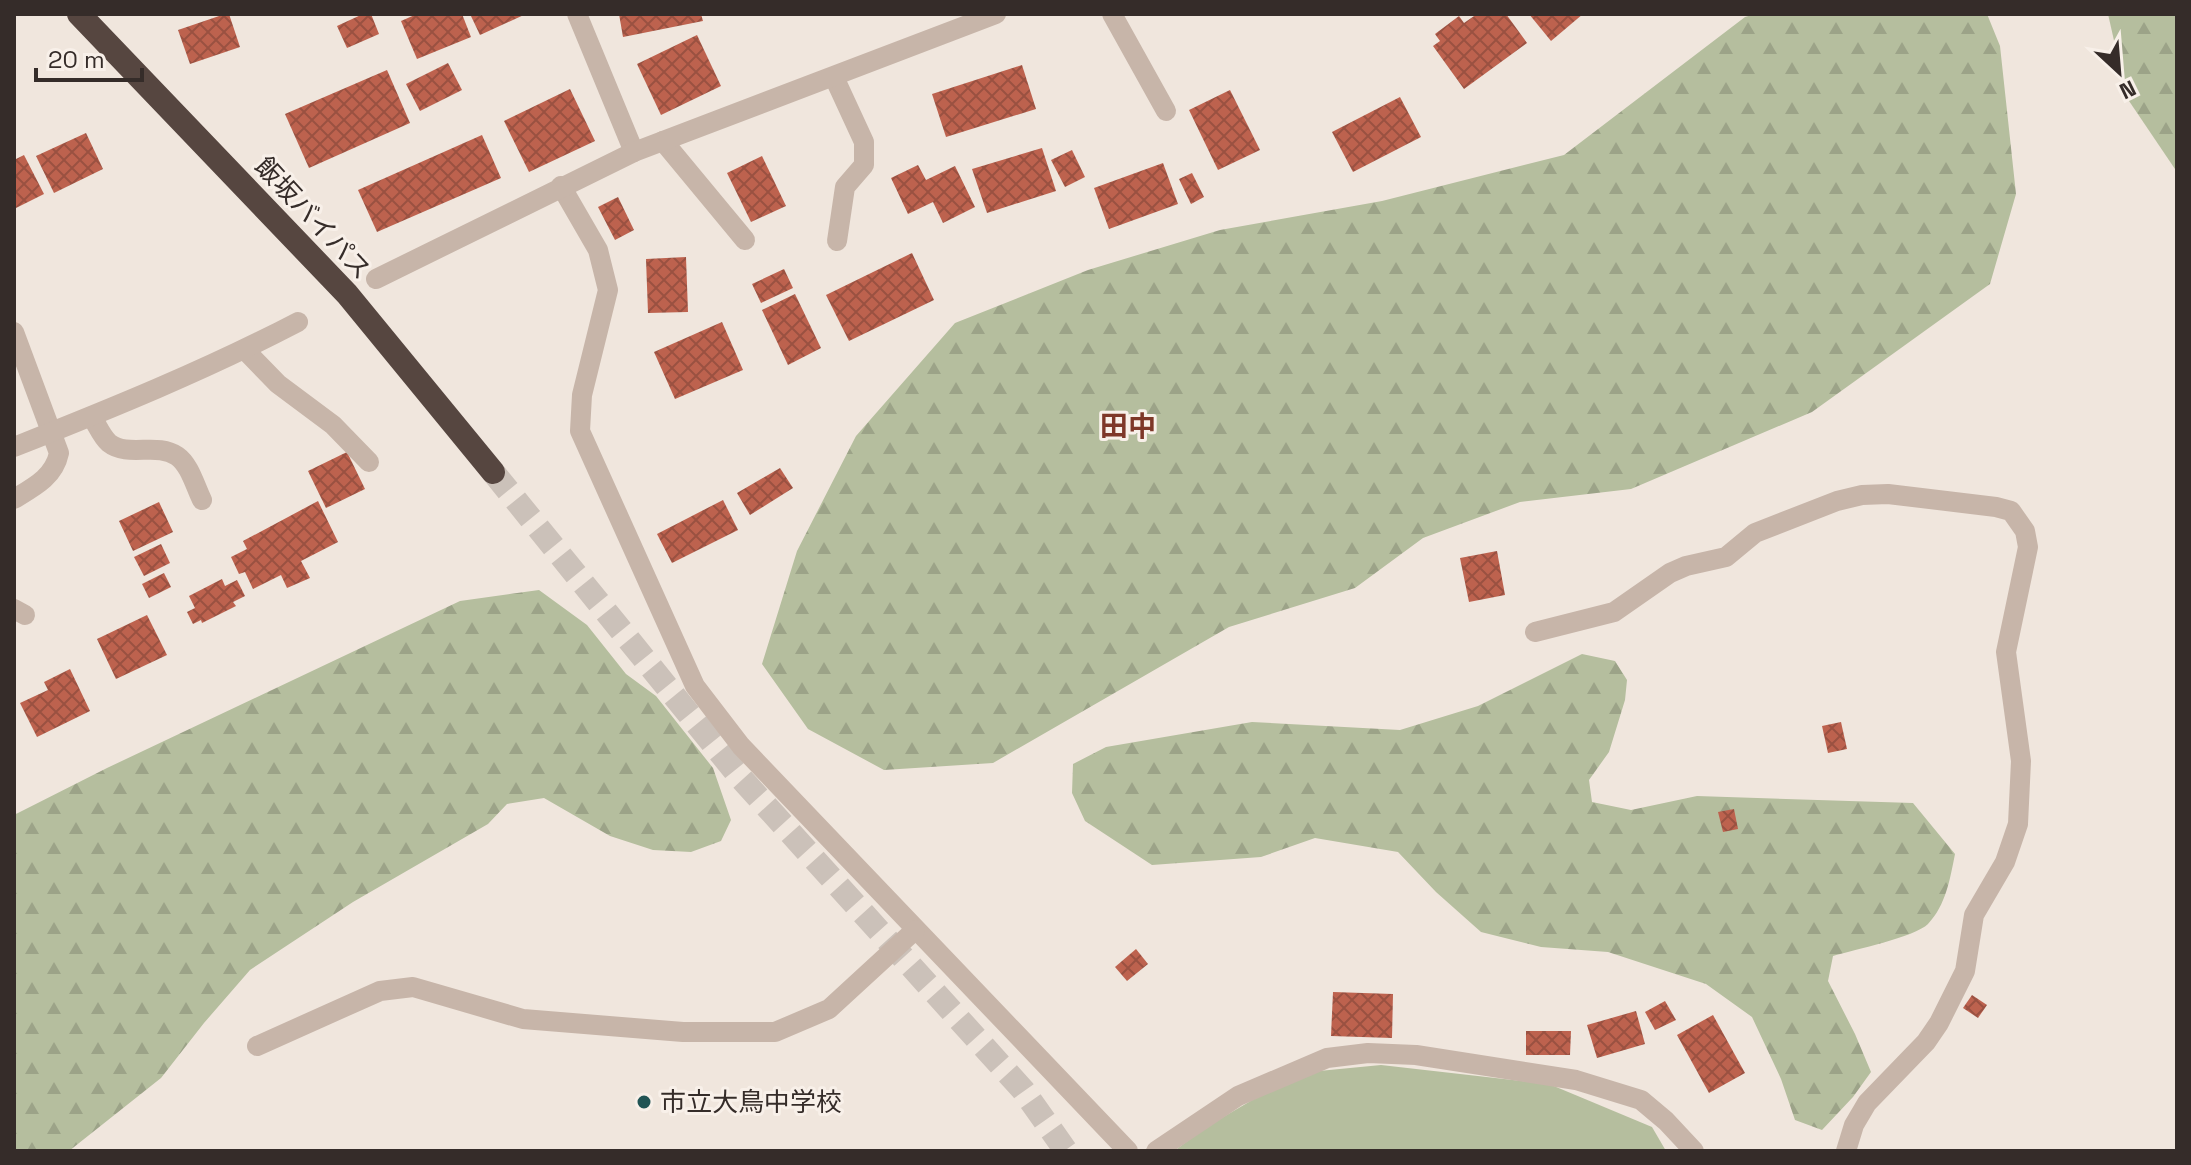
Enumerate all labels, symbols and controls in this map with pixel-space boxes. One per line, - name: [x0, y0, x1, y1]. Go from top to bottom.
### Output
- scale bar: [36, 32, 142, 82]
- north arrow: [2079, 32, 2159, 112]
- text: 20 m: [48, 44, 105, 75]
- text: N: [2115, 74, 2141, 106]
- street label: 飯坂バイパス: [248, 150, 378, 286]
- district label: 田中: [1100, 408, 1156, 444]
- place label: 市立大鳥中学校: [660, 1085, 842, 1119]
- marker: 市立大鳥中学校: [635, 1093, 653, 1111]

